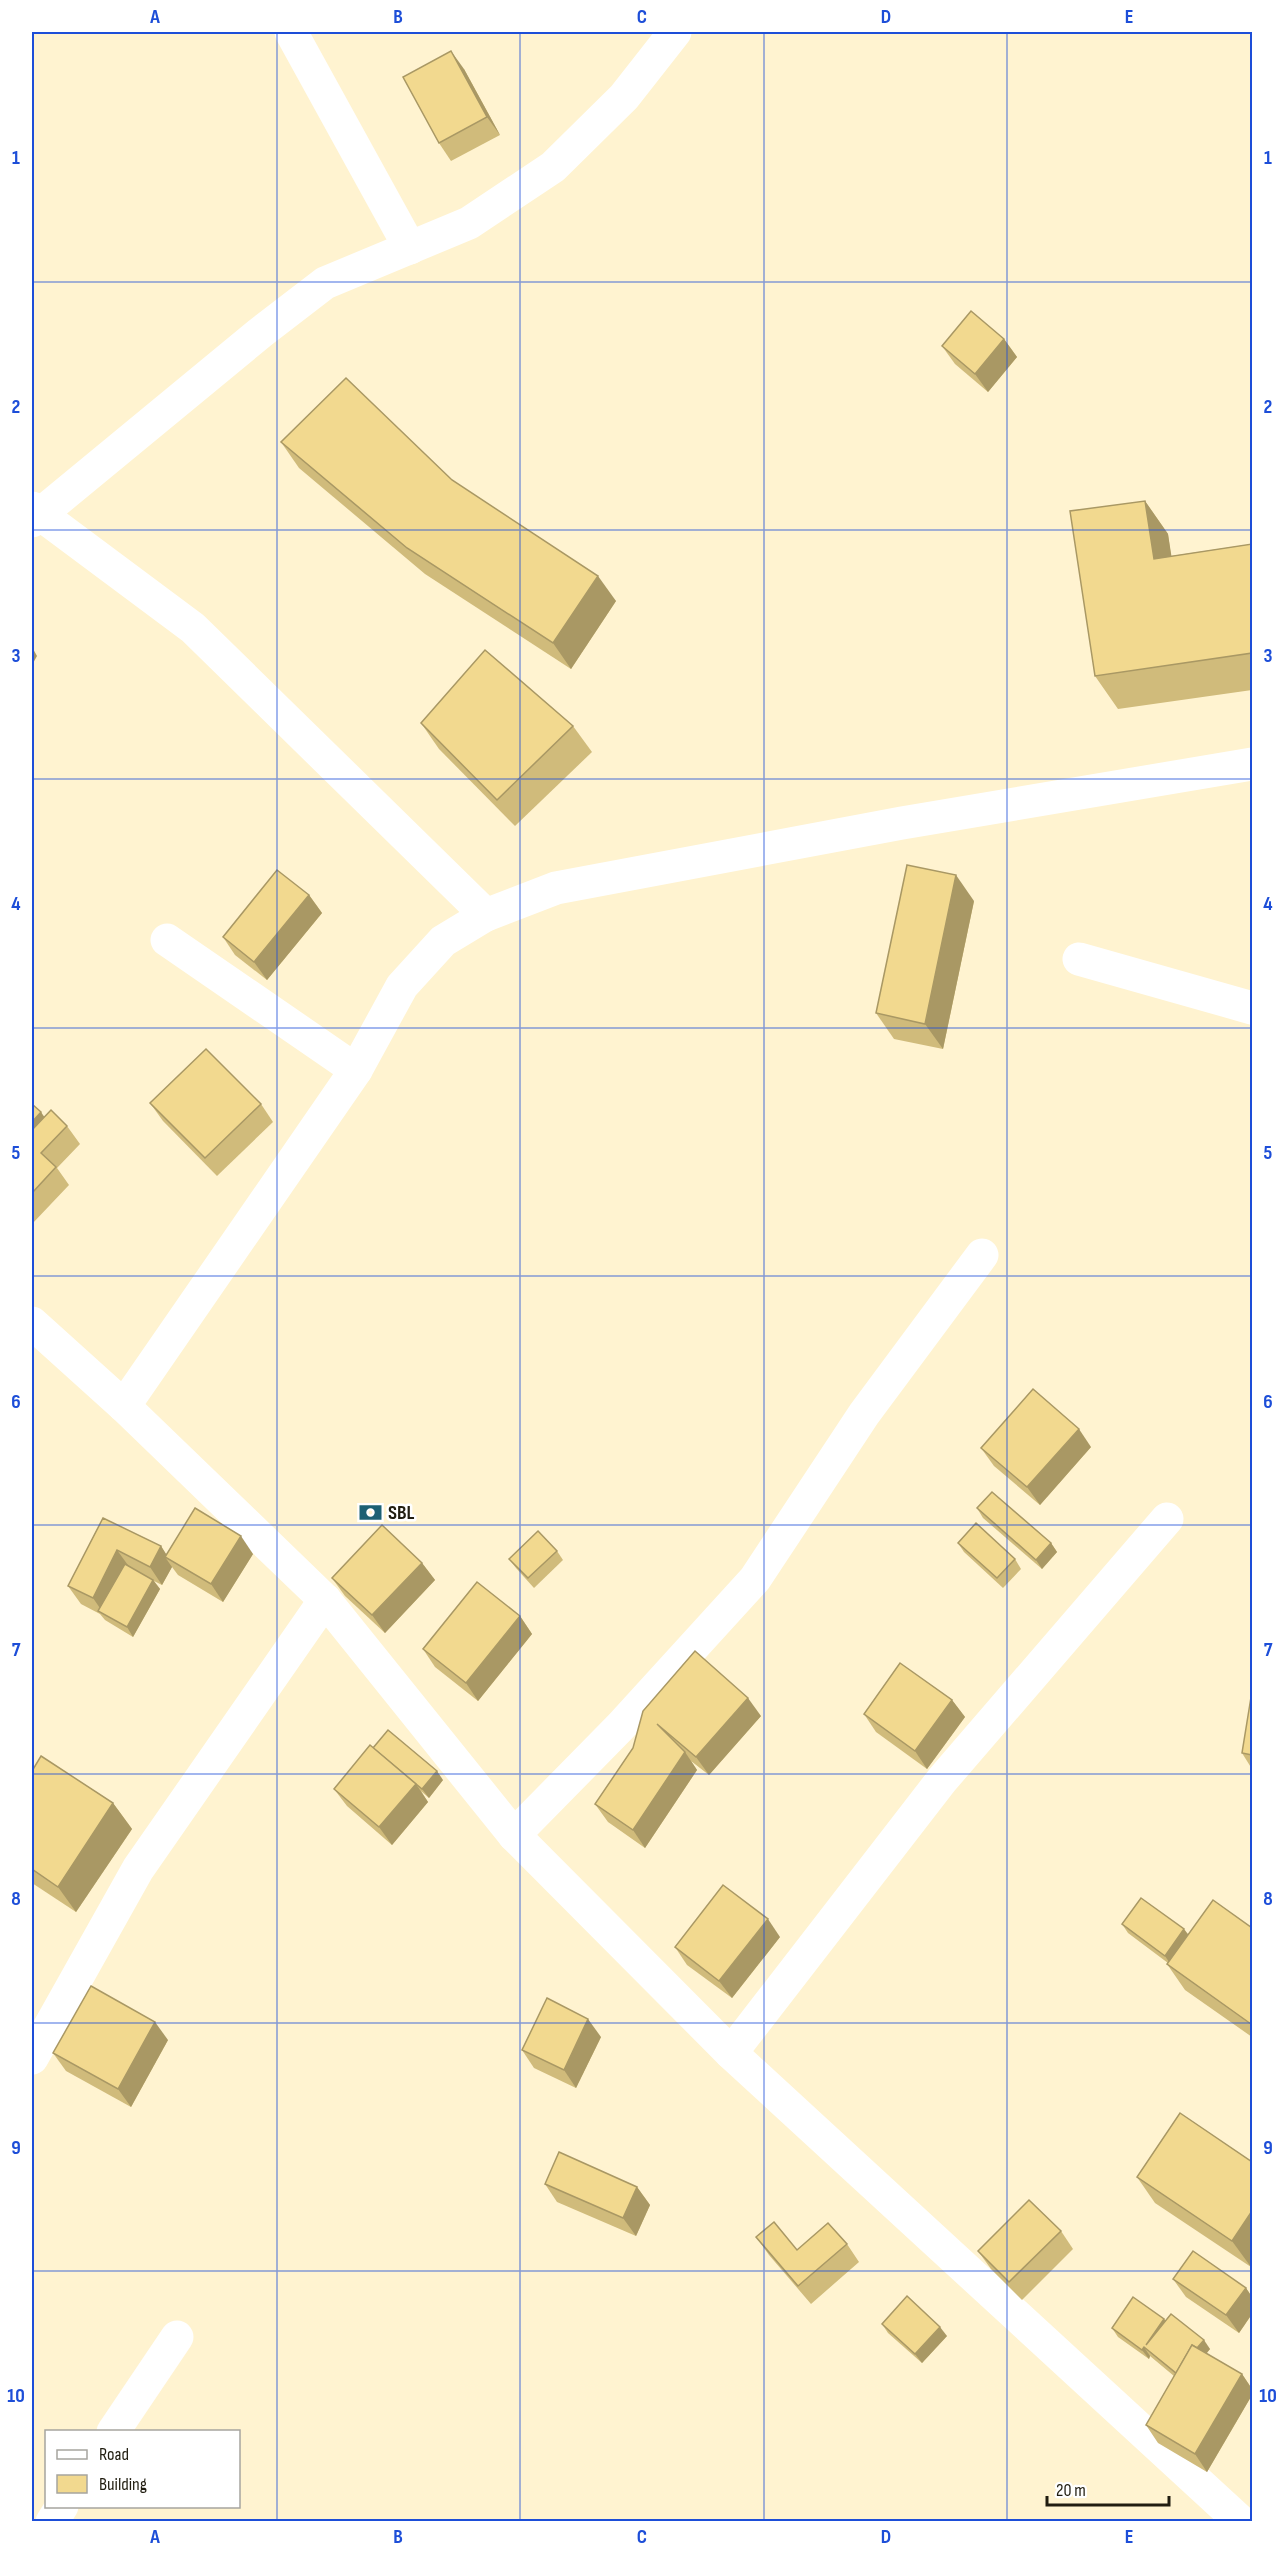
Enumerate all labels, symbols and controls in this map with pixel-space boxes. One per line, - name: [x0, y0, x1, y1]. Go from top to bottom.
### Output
- text: A: [149, 5, 160, 29]
- text: B: [393, 5, 403, 29]
- text: C: [637, 5, 647, 29]
- text: D: [881, 5, 891, 29]
- text: E: [1125, 5, 1133, 29]
- text: 1: [12, 146, 20, 170]
- text: 1: [1264, 146, 1272, 170]
- text: 2: [12, 395, 20, 419]
- text: 2: [1264, 395, 1272, 419]
- text: 3: [12, 644, 21, 668]
- text: 3: [1264, 644, 1273, 668]
- text: 4: [11, 892, 21, 916]
- text: 4: [1263, 892, 1273, 916]
- text: 5: [12, 1141, 21, 1165]
- text: 5: [1264, 1141, 1273, 1165]
- text: 6: [11, 1390, 21, 1414]
- text: 6: [1263, 1390, 1273, 1414]
- bank icon: SBL: [357, 1499, 383, 1525]
- place label: SBL: [388, 1501, 415, 1525]
- text: 7: [12, 1638, 21, 1662]
- text: 7: [1264, 1638, 1273, 1662]
- text: 8: [11, 1887, 21, 1911]
- text: 8: [1263, 1887, 1273, 1911]
- text: 9: [11, 2136, 21, 2160]
- text: 9: [1263, 2136, 1273, 2160]
- text: 10: [7, 2384, 25, 2408]
- text: 10: [1259, 2384, 1277, 2408]
- legend: [45, 2430, 240, 2508]
- text: Road: [99, 2444, 129, 2465]
- scale bar: [1047, 2469, 1168, 2507]
- text: Building: [99, 2474, 147, 2495]
- text: 20 m: [1056, 2480, 1086, 2501]
- text: A: [149, 2525, 160, 2549]
- text: B: [393, 2525, 403, 2549]
- text: C: [637, 2525, 647, 2549]
- text: D: [881, 2525, 891, 2549]
- text: E: [1125, 2525, 1133, 2549]

